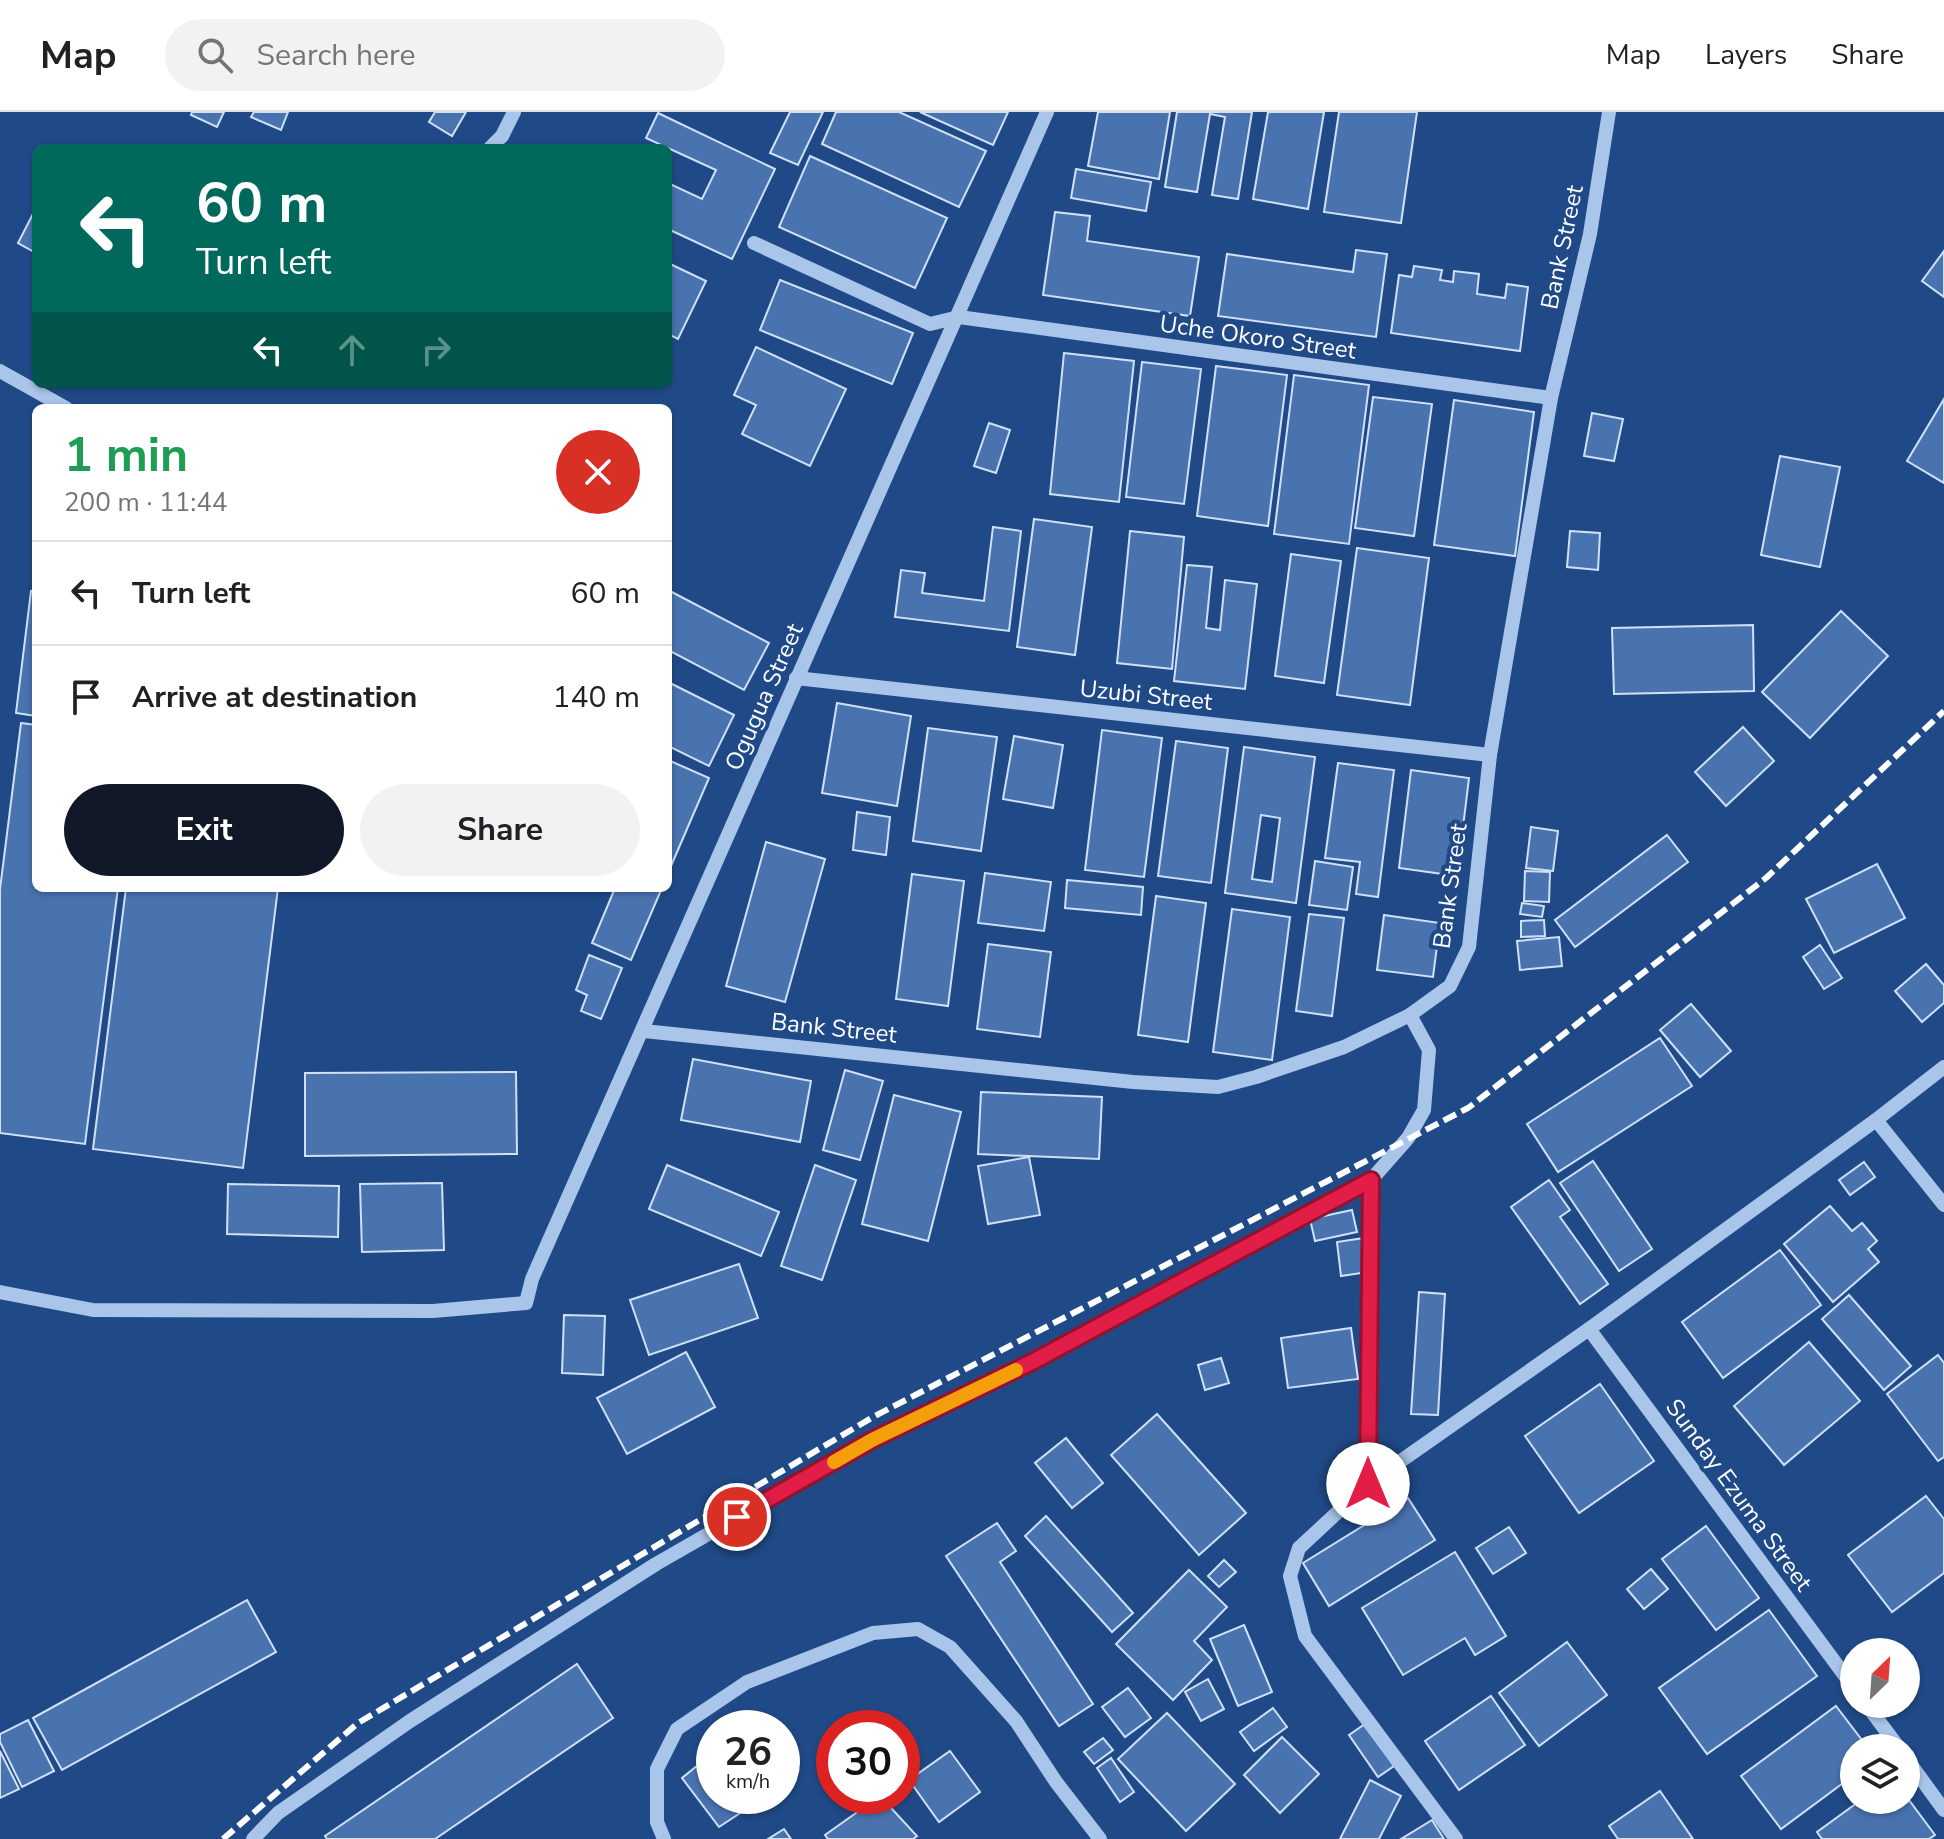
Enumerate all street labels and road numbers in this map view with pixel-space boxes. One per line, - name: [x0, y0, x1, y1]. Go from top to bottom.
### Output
- street label: Bank Street: [1533, 181, 1591, 312]
- street label: Uche Okoro Street: [1158, 307, 1359, 367]
- street label: Ogugua Street: [717, 618, 811, 776]
- street label: Uzubi Street: [1078, 672, 1215, 718]
- street label: Bank Street: [1425, 821, 1475, 951]
- street label: Bank Street: [770, 1005, 899, 1051]
- street label: Sunday Ezuma Street: [1658, 1392, 1820, 1598]

